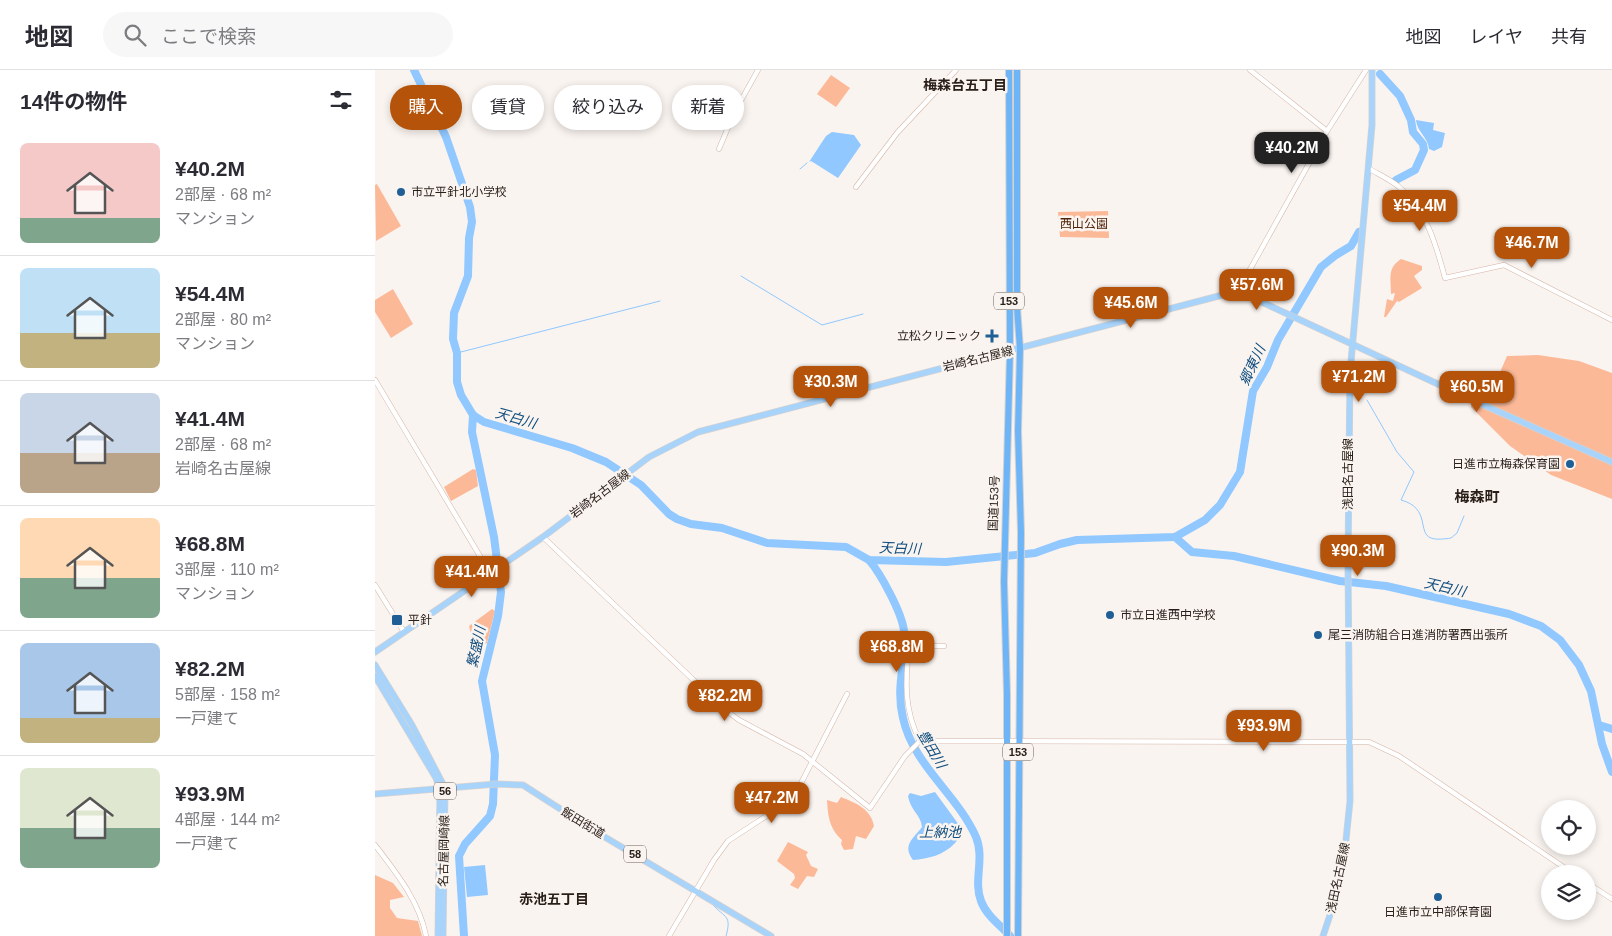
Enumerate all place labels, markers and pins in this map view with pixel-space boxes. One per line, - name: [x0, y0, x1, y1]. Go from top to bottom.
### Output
- pin: ¥40.2M: [1251, 132, 1333, 174]
- place label: 市立平針北小学校: [411, 185, 507, 199]
- marker: 市立平針北小学校: [395, 186, 407, 198]
- pin: ¥54.4M: [1379, 190, 1461, 232]
- pin: ¥46.7M: [1491, 226, 1573, 269]
- pin: ¥57.6M: [1216, 268, 1298, 311]
- pin: ¥45.6M: [1090, 286, 1172, 329]
- place label: 立松クリニック: [897, 329, 981, 343]
- marker: 立松クリニック: [985, 329, 999, 343]
- pin: ¥71.2M: [1318, 360, 1400, 403]
- pin: ¥30.3M: [790, 366, 872, 408]
- pin: ¥60.5M: [1436, 370, 1518, 413]
- place label: 日進市立梅森保育園: [1452, 457, 1560, 471]
- marker: 日進市立梅森保育園: [1564, 458, 1576, 470]
- pin: ¥90.3M: [1317, 534, 1399, 577]
- pin: ¥41.4M: [431, 556, 513, 598]
- place label: 市立日進西中学校: [1120, 608, 1216, 622]
- marker: 市立日進西中学校: [1104, 609, 1116, 621]
- marker: 平針: [390, 613, 404, 627]
- place label: 平針: [408, 613, 432, 627]
- place label: 尾三消防組合日進消防署西出張所: [1328, 628, 1508, 642]
- marker: 尾三消防組合日進消防署西出張所: [1312, 629, 1324, 641]
- pin: ¥68.8M: [856, 630, 938, 673]
- pin: ¥82.2M: [684, 680, 766, 722]
- pin: ¥93.9M: [1223, 710, 1305, 752]
- pin: ¥47.2M: [731, 782, 813, 824]
- marker: 日進市立中部保育園: [1432, 891, 1444, 903]
- place label: 日進市立中部保育園: [1384, 905, 1492, 919]

